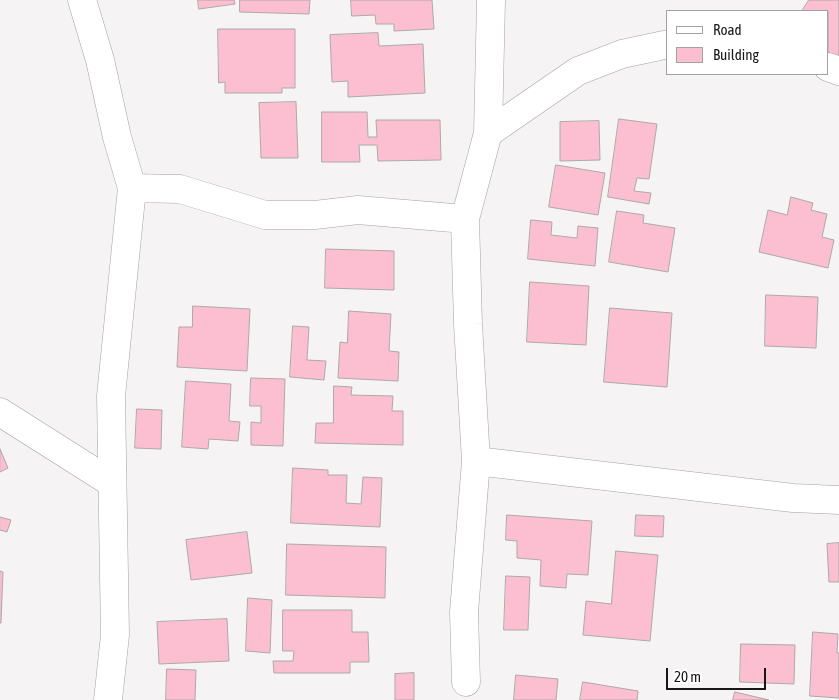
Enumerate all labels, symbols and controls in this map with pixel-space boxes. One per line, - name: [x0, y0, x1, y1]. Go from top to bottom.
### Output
- legend: [666, 10, 829, 75]
- text: Road: [713, 21, 742, 38]
- text: Building: [713, 46, 759, 63]
- scale bar: [669, 658, 769, 690]
- text: 20 m: [674, 668, 701, 685]

